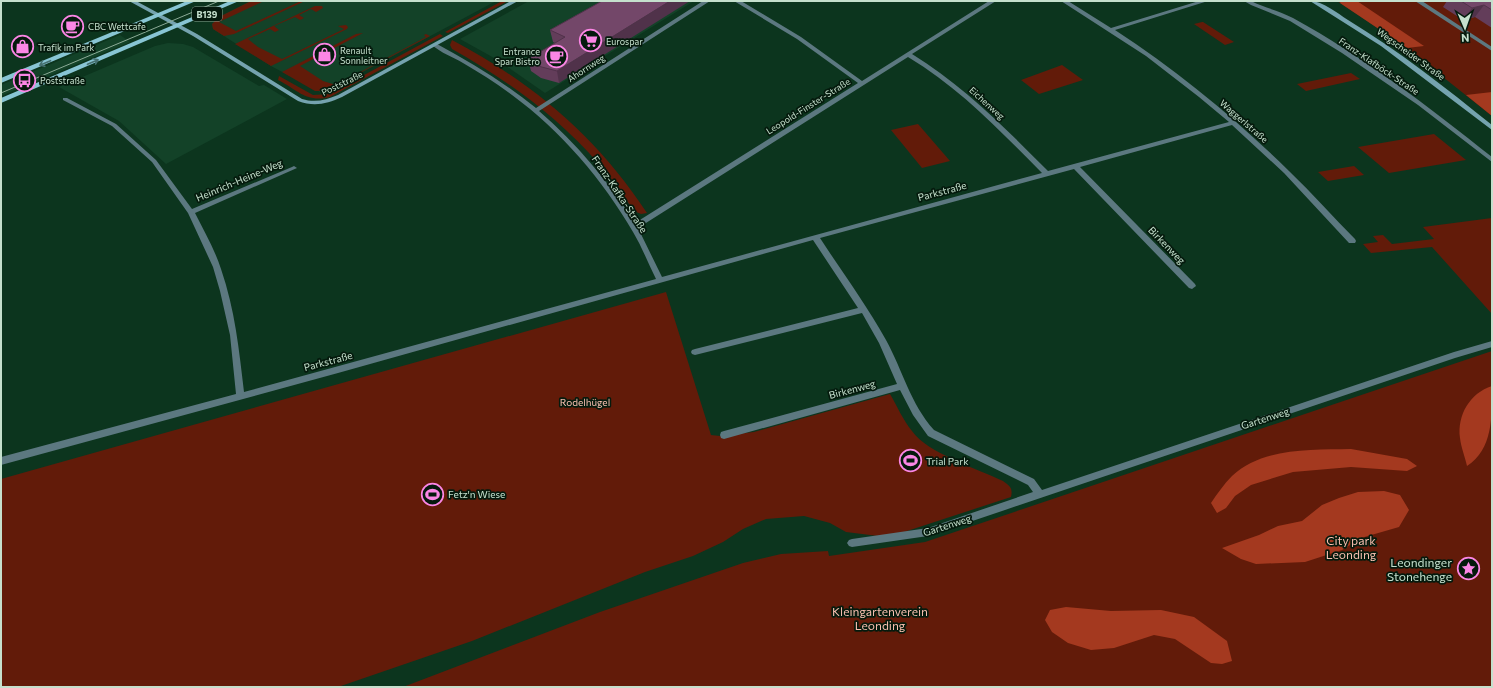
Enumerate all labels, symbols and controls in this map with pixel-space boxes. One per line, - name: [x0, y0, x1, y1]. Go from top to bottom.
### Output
- road number: B139: [192, 7, 222, 21]
- north arrow: [1445, 8, 1485, 48]
- cafe icon: CBC Wettcafe: [60, 13, 86, 39]
- place label: CBC Wettcafe: [88, 21, 146, 32]
- street label: Wegscheider Straße: [1375, 26, 1447, 83]
- supermarket icon: Eurospar: [578, 28, 604, 54]
- text: N: [1461, 32, 1470, 45]
- shop icon: Trafik im Park: [10, 34, 36, 60]
- street label: Franz-Klafböck-Straße: [1337, 35, 1421, 97]
- place label: Eurospar: [606, 36, 643, 47]
- place label: Trafik im Park: [38, 42, 95, 53]
- shop icon: Renault Sonnleitner: [311, 42, 337, 68]
- cafe icon: Entrance Spar Bistro: [543, 43, 569, 69]
- place label: Renault Sonnleitner: [340, 45, 388, 66]
- place label: Entrance Spar Bistro: [495, 46, 540, 67]
- street label: Ahornweg: [565, 52, 607, 84]
- one-way arrow: [87, 58, 99, 66]
- one-way arrow: [39, 60, 51, 67]
- bus stop icon: Poststraße: [11, 67, 37, 93]
- street label: Poststraße: [319, 68, 365, 98]
- place label: Poststraße: [40, 75, 85, 86]
- street label: Leopold-Finster-Straße: [764, 75, 852, 136]
- street label: Eichenweg: [967, 84, 1007, 122]
- street label: Waggerlstraße: [1218, 97, 1270, 145]
- street label: Franz-Kafka-Straße: [590, 153, 650, 235]
- street label: Heinrich-Heine-Weg: [194, 156, 285, 204]
- street label: Parkstraße: [916, 179, 968, 203]
- street label: Birkenweg: [1146, 224, 1188, 267]
- street label: Parkstraße: [302, 349, 354, 373]
- street label: Birkenweg: [827, 377, 877, 401]
- park label: Rodelhügel: [560, 396, 610, 408]
- street label: Gartenweg: [1239, 404, 1291, 431]
- sports icon: Trial Park: [897, 448, 923, 474]
- place label: Trial Park: [926, 455, 969, 467]
- sports icon: Fetz'n Wiese: [419, 481, 445, 507]
- place label: Fetz'n Wiese: [448, 488, 505, 500]
- street label: Gartenweg: [921, 511, 973, 538]
- park label: City park Leonding: [1326, 533, 1377, 561]
- place label: Leondinger Stonehenge: [1387, 555, 1452, 583]
- place icon: Leondinger Stonehenge: [1455, 556, 1481, 582]
- park label: Kleingartenverein Leonding: [832, 604, 928, 632]

